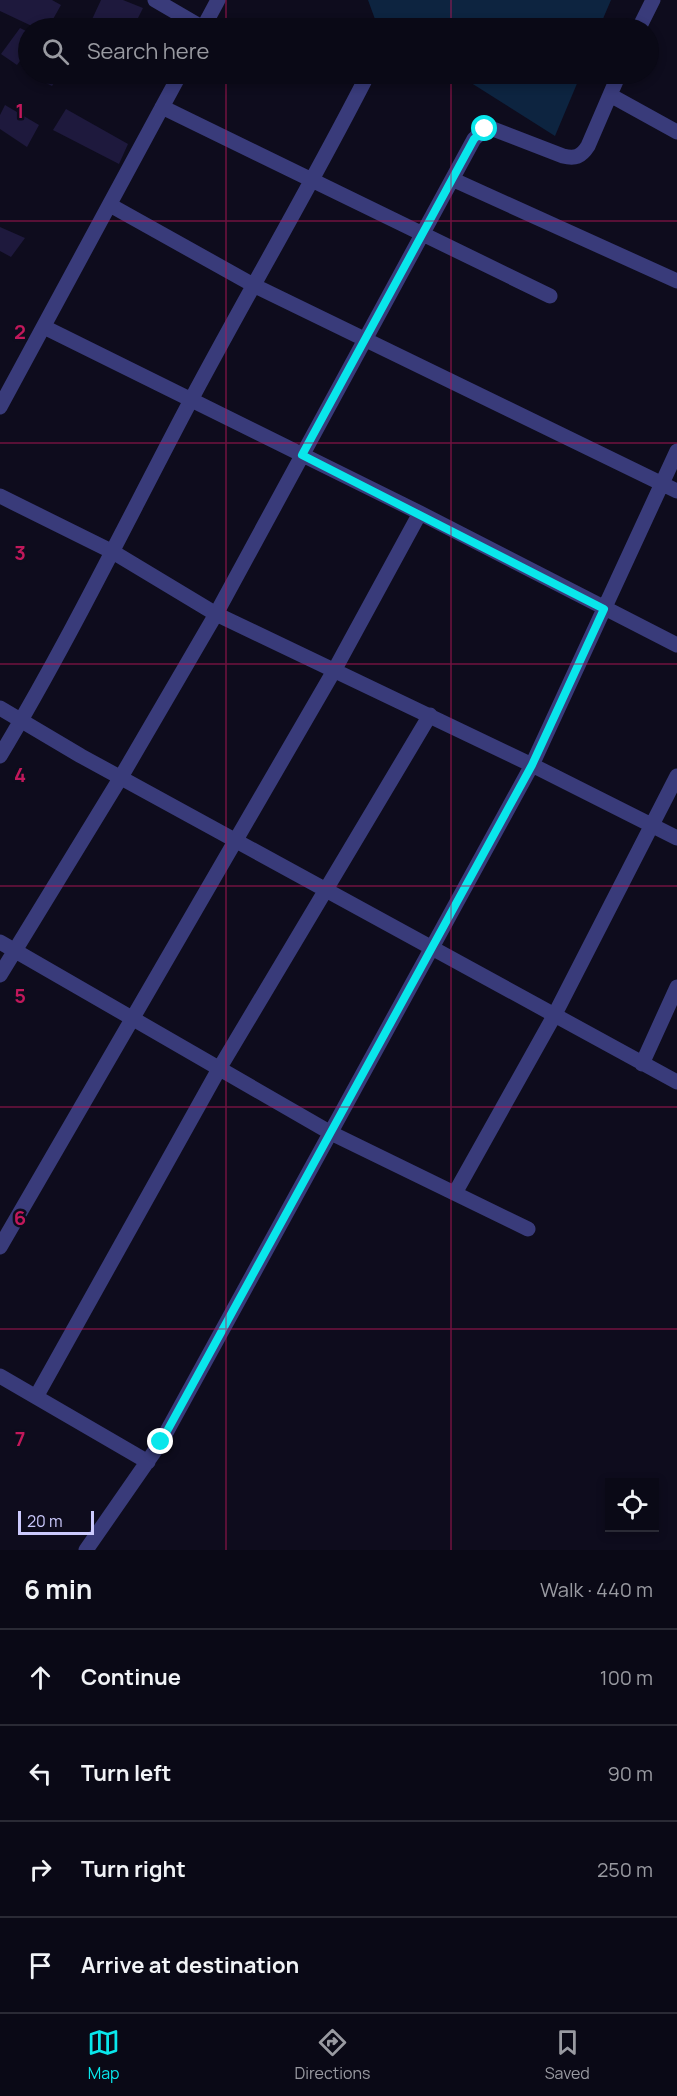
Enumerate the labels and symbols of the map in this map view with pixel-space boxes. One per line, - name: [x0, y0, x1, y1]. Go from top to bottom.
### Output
- text: 1: [16, 97, 24, 124]
- route start: [471, 115, 497, 141]
- text: 2: [14, 318, 26, 345]
- text: 3: [14, 539, 26, 566]
- text: 4: [14, 761, 26, 788]
- text: 5: [14, 982, 26, 1009]
- text: 6: [14, 1204, 26, 1231]
- text: 7: [15, 1425, 25, 1452]
- route end: [147, 1428, 173, 1454]
- scale bar: [18, 1508, 94, 1536]

